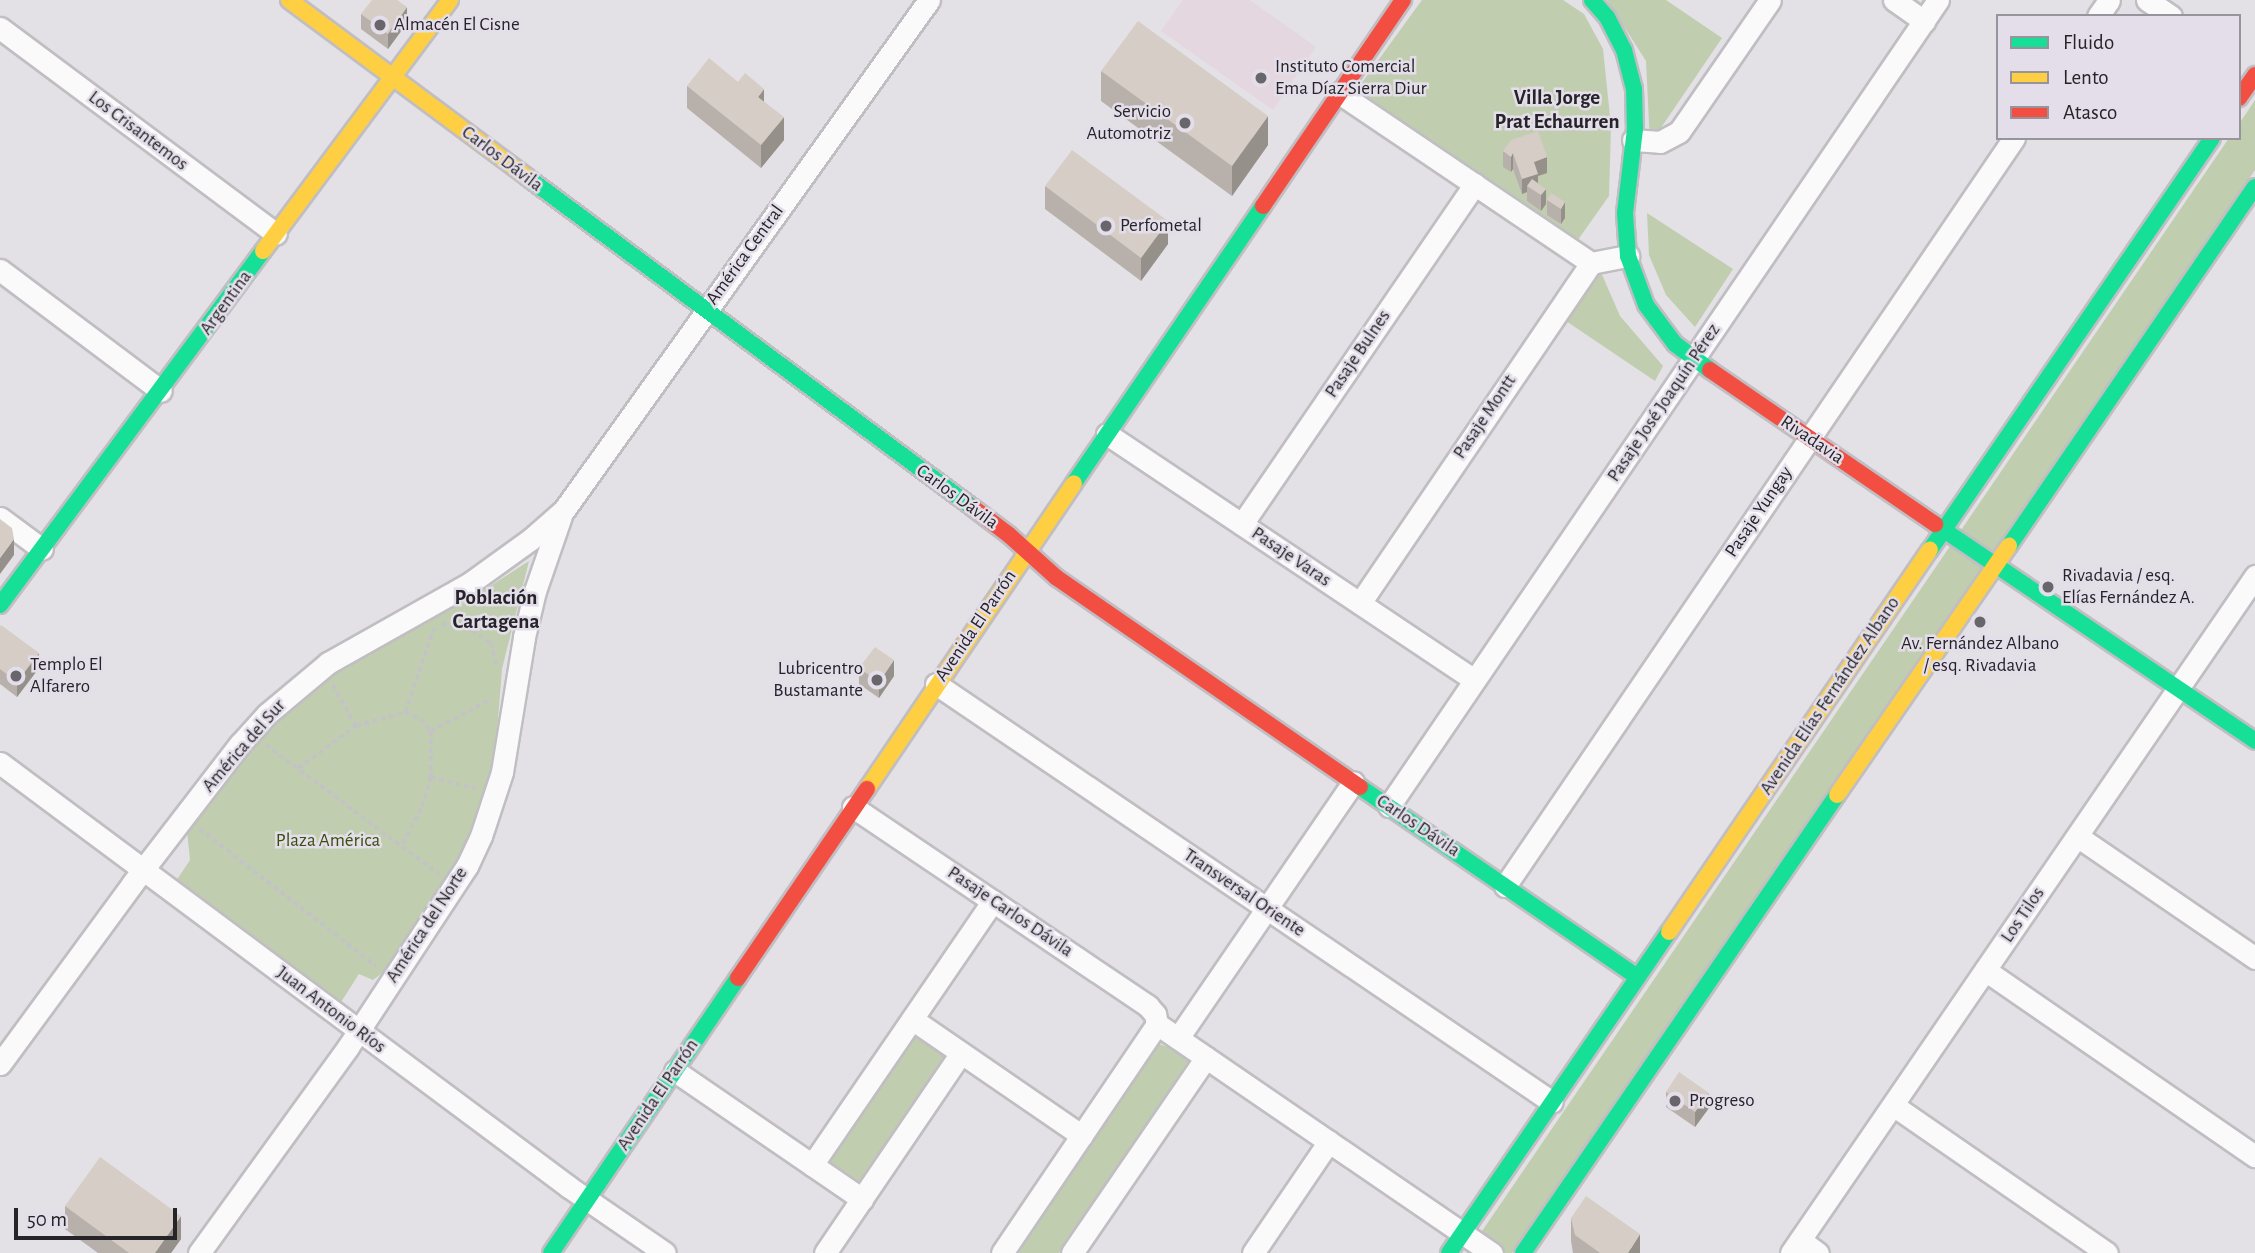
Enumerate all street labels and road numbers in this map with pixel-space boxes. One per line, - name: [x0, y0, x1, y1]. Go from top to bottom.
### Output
- street label: Los Crisantemos: [84, 86, 192, 176]
- street label: Carlos Dávila: [457, 121, 547, 197]
- street label: América Central: [701, 201, 789, 309]
- street label: Argentina: [195, 266, 257, 340]
- street label: Pasaje Bulnes: [1320, 306, 1396, 402]
- street label: Pasaje José Joaquín Pérez: [1603, 320, 1725, 486]
- street label: Pasaje Montt: [1449, 371, 1521, 463]
- street label: Rivadavia: [1776, 411, 1848, 469]
- street label: Carlos Dávila: [912, 460, 1002, 534]
- street label: Pasaje Yungay: [1720, 462, 1798, 562]
- street label: Pasaje Varas: [1247, 522, 1335, 592]
- street label: Avenida El Parrón: [930, 566, 1022, 686]
- street label: Avenida Elías Fernández Albano: [1755, 593, 1905, 799]
- street label: América del Sur: [197, 695, 291, 797]
- street label: Carlos Dávila: [1372, 790, 1464, 862]
- street label: Transversal Oriente: [1179, 844, 1309, 942]
- street label: Pasaje Carlos Dávila: [943, 862, 1077, 962]
- street label: América del Norte: [381, 863, 473, 987]
- street label: Los Tilos: [1996, 883, 2050, 947]
- street label: Juan Antonio Ríos: [272, 962, 390, 1058]
- street label: Avenida El Parrón: [612, 1035, 704, 1155]

